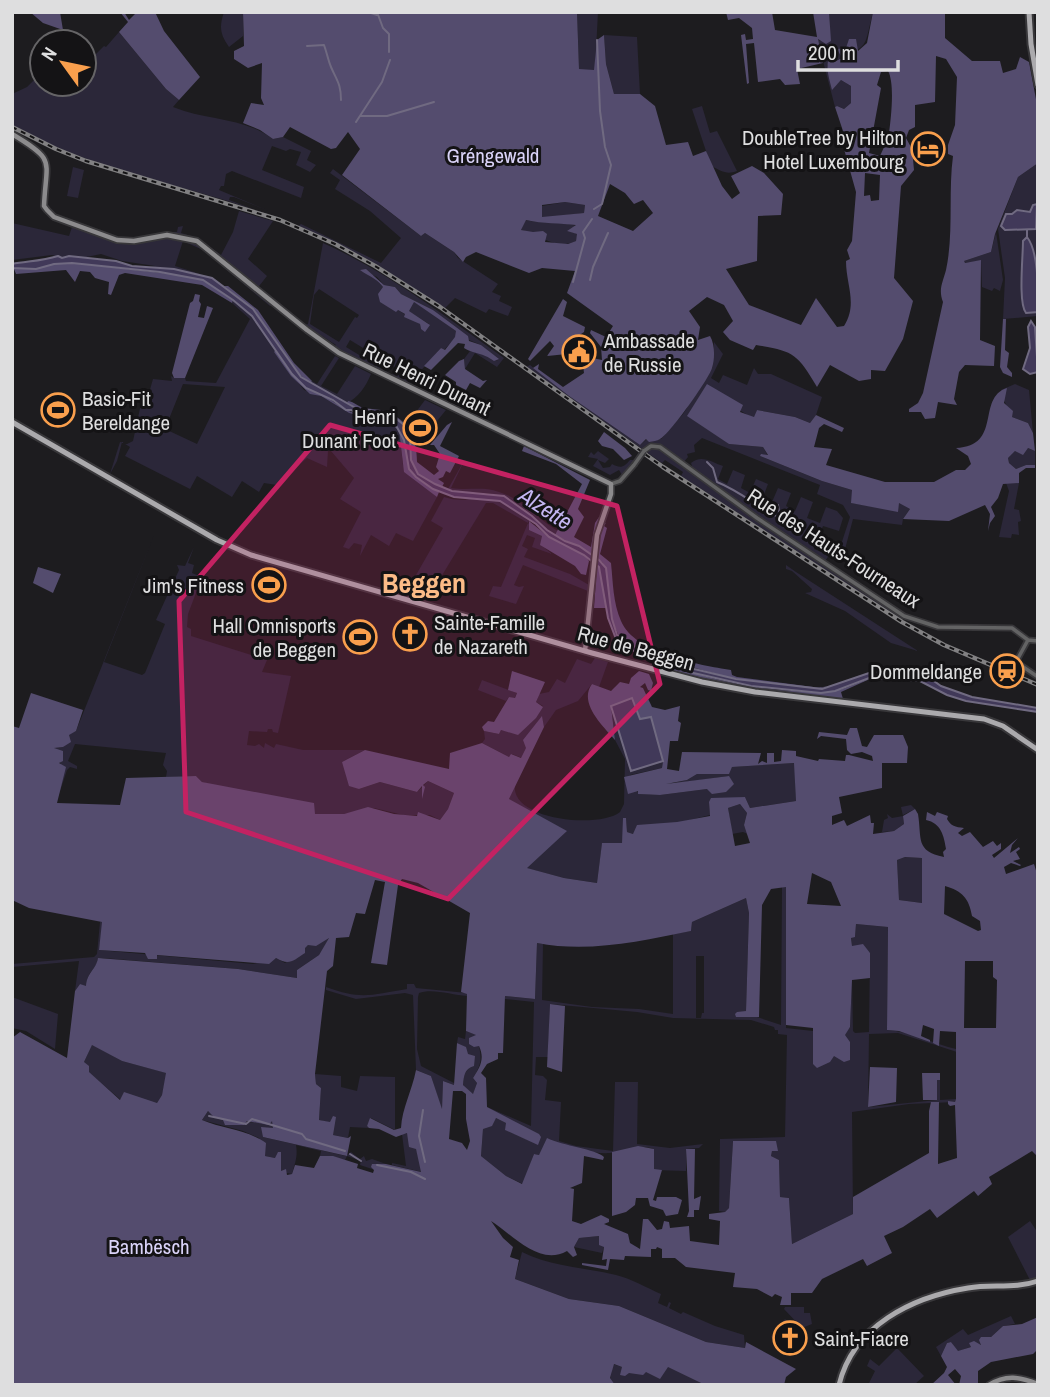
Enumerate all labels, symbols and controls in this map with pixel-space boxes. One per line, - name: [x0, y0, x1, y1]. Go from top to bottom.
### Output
- north arrow: [28, 28, 98, 98]
- scale bar: [798, 28, 898, 72]
- text: 200 m: [808, 38, 856, 67]
- text: N: [35, 42, 63, 66]
- place label: DoubleTree by Hilton Hotel Luxembourg: [742, 123, 904, 176]
- hotel icon: DoubleTree by Hilton Hotel Luxembourg: [909, 130, 947, 168]
- park label: Gréngewald: [447, 141, 539, 170]
- place label: Ambassade de Russie: [603, 326, 695, 379]
- public building icon: Ambassade de Russie: [560, 333, 598, 371]
- street label: Rue Henri Dunant: [358, 336, 496, 423]
- place label: Basic-Fit Bereldange: [82, 384, 170, 437]
- sports icon: Basic-Fit Bereldange: [39, 391, 77, 429]
- place label: Henri Dunant Foot: [302, 402, 396, 455]
- sports icon: Henri Dunant Foot: [401, 409, 439, 447]
- water label: Alzette: [513, 479, 579, 537]
- street label: Rue des Hauts-Fourneaux: [742, 481, 927, 615]
- district label: Beggen: [382, 564, 466, 602]
- sports icon: Jim's Fitness: [250, 566, 288, 604]
- place label: Jim's Fitness: [143, 571, 244, 600]
- place label: Sainte-Famille de Nazareth: [434, 608, 545, 661]
- place label: Hall Omnisports de Beggen: [213, 611, 336, 664]
- church icon: Sainte-Famille de Nazareth: [391, 615, 429, 653]
- sports icon: Hall Omnisports de Beggen: [341, 618, 379, 656]
- street label: Rue de Beggen: [574, 619, 698, 677]
- station icon: Dommeldange: [988, 652, 1026, 690]
- place label: Dommeldange: [870, 657, 982, 686]
- park label: Bambësch: [108, 1232, 190, 1261]
- church icon: Saint-Fiacre: [771, 1319, 809, 1357]
- place label: Saint-Fiacre: [814, 1324, 909, 1353]

